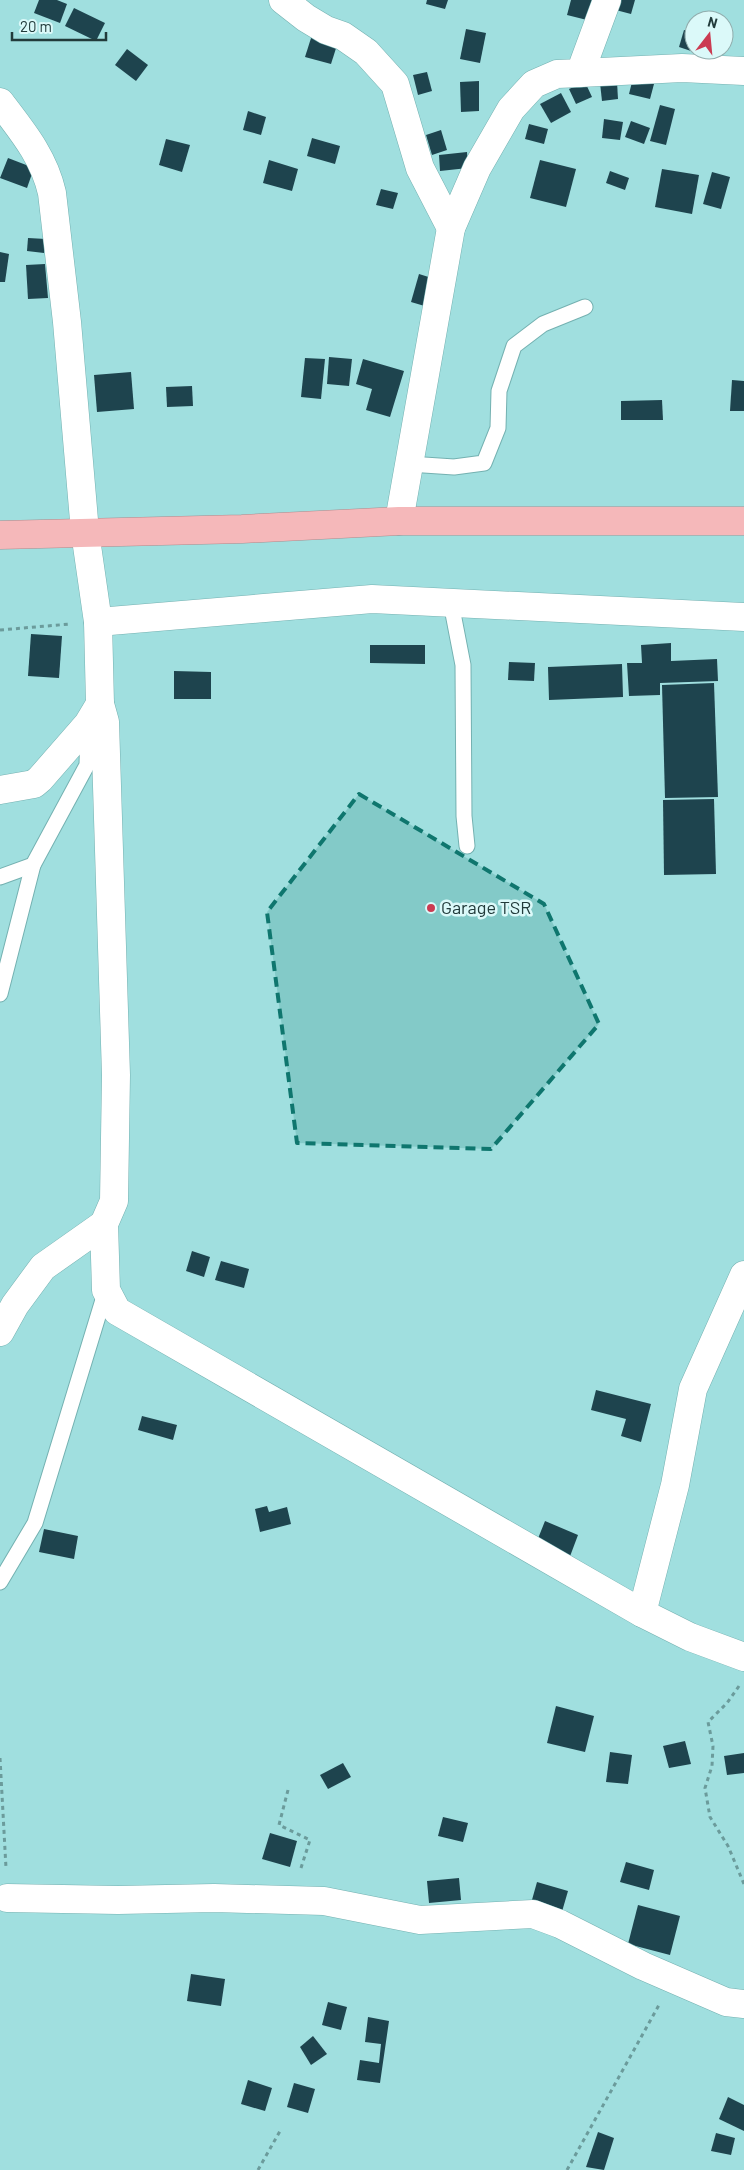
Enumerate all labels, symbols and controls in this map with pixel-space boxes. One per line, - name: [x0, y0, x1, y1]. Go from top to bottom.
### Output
- scale bar: [12, 10, 106, 42]
- north arrow: [684, 10, 734, 60]
- text: N: [706, 13, 720, 31]
- text: 20 m: [20, 17, 52, 35]
- place label: Garage TSR: [441, 896, 531, 918]
- marker: Garage TSR: [425, 902, 437, 914]

